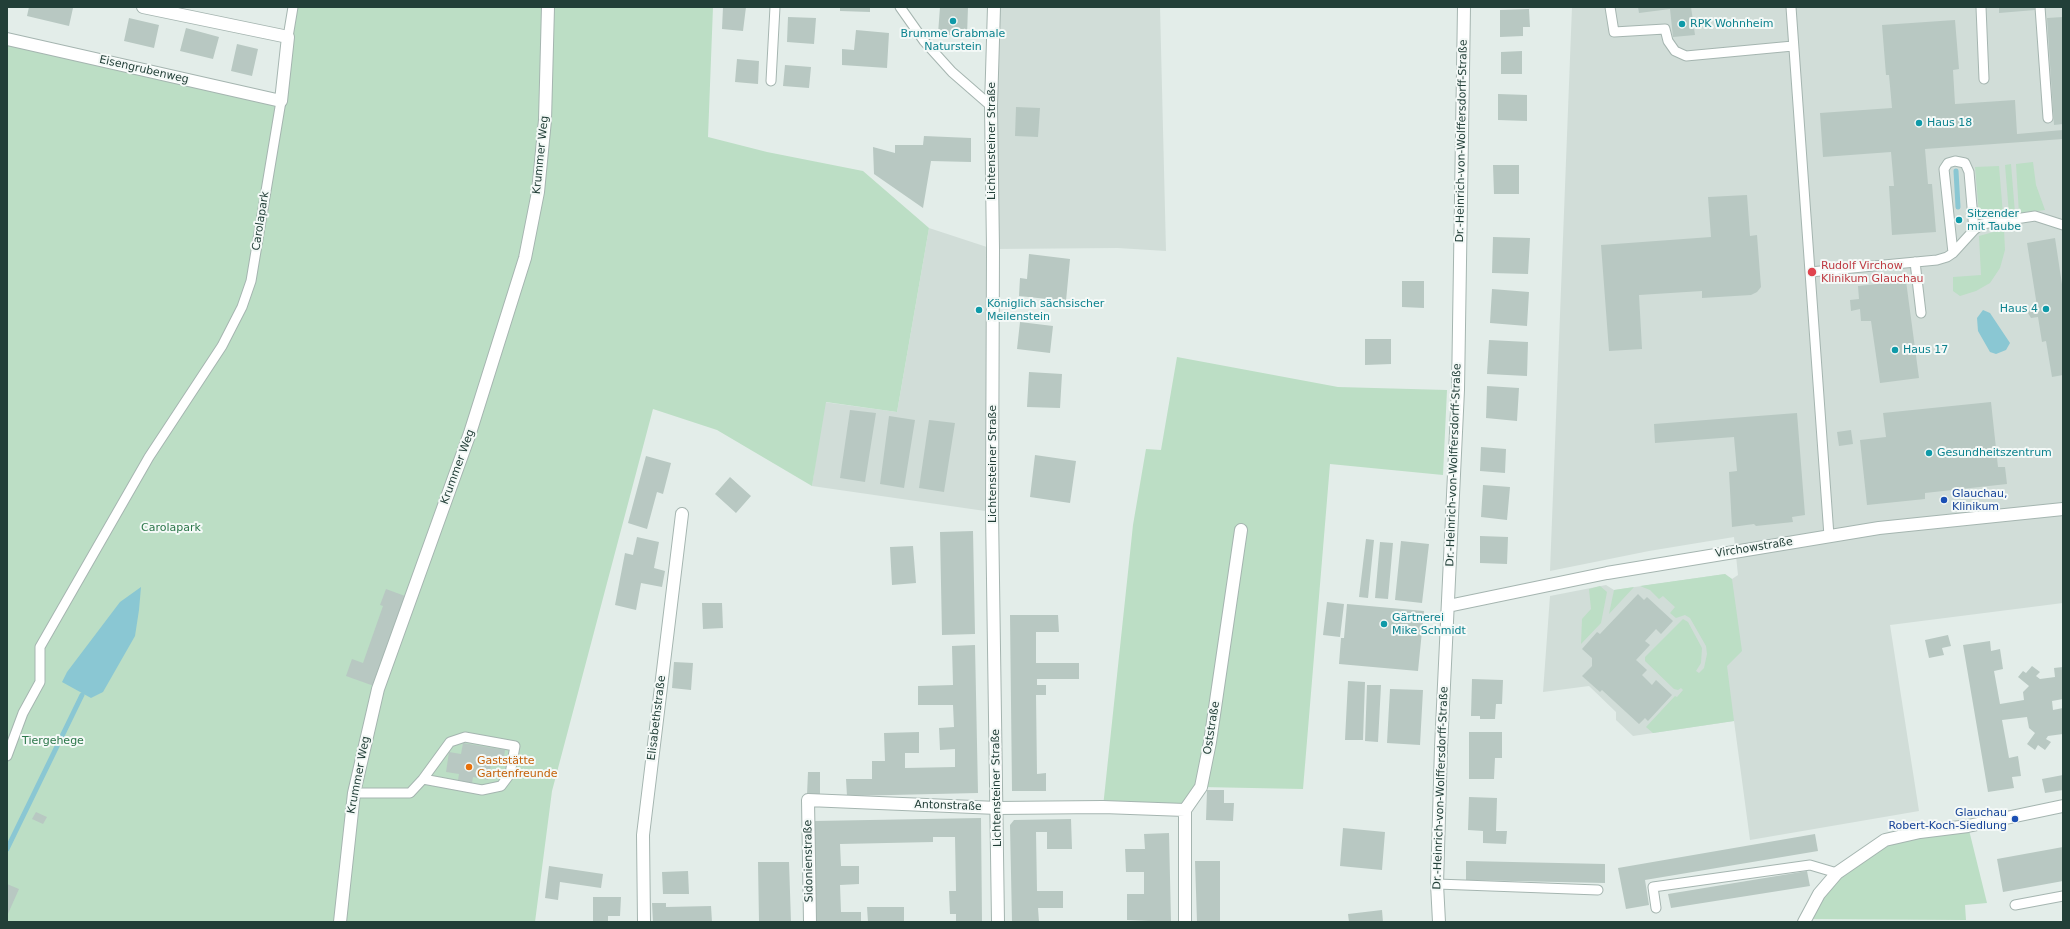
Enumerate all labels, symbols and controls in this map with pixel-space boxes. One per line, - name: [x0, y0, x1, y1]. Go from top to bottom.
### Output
- marker: Brumme Grabmale Naturstein: [948, 16, 958, 26]
- place label: RPK Wohnheim: [1690, 17, 1773, 31]
- marker: RPK Wohnheim: [1677, 19, 1687, 29]
- place label: Brumme Grabmale Naturstein: [901, 27, 1005, 53]
- street label: Dr.-Heinrich-von-Wolffersdorff-Straße: [1454, 39, 1470, 243]
- street label: Eisengrubenweg: [98, 53, 190, 87]
- street label: Lichtensteiner Straße: [985, 82, 999, 200]
- street label: Krummer Weg: [530, 115, 552, 195]
- place label: Haus 18: [1927, 116, 1972, 130]
- marker: Haus 18: [1914, 118, 1924, 128]
- street label: Carolapark: [250, 190, 272, 252]
- place label: Sitzender mit Taube: [1967, 207, 2021, 233]
- marker: Sitzender mit Taube: [1954, 215, 1964, 225]
- place label: Rudolf Virchow Klinikum Glauchau: [1821, 259, 1924, 285]
- marker: Rudolf Virchow Klinikum Glauchau: [1806, 266, 1818, 278]
- place label: Königlich sächsischer Meilenstein: [987, 297, 1104, 323]
- place label: Haus 4: [2000, 302, 2038, 316]
- marker: Haus 4: [2041, 304, 2051, 314]
- marker: Königlich sächsischer Meilenstein: [974, 305, 984, 315]
- place label: Haus 17: [1903, 343, 1948, 357]
- marker: Haus 17: [1890, 345, 1900, 355]
- street label: Dr.-Heinrich-von-Wolffersdorff-Straße: [1444, 363, 1464, 567]
- street label: Lichtensteiner Straße: [986, 405, 1000, 523]
- street label: Krummer Weg: [438, 428, 478, 506]
- place label: Gesundheitszentrum: [1937, 446, 2052, 460]
- marker: Gesundheitszentrum: [1924, 448, 1934, 458]
- place label: Glauchau, Klinikum: [1952, 487, 2008, 513]
- marker: Glauchau, Klinikum: [1939, 495, 1949, 505]
- park label: Carolapark: [141, 521, 201, 535]
- street label: Virchowstraße: [1714, 535, 1794, 561]
- place label: Gärtnerei Mike Schmidt: [1392, 611, 1466, 637]
- marker: Gärtnerei Mike Schmidt: [1379, 619, 1389, 629]
- street label: Elisabethstraße: [645, 675, 669, 761]
- street label: Dr.-Heinrich-von-Wolffersdorff-Straße: [1431, 686, 1451, 890]
- street label: Oststraße: [1201, 700, 1223, 756]
- street label: Lichtensteiner Straße: [989, 729, 1005, 847]
- park label: Tiergehege: [22, 734, 84, 748]
- street label: Krummer Weg: [345, 735, 373, 815]
- place label: Gaststätte Gartenfreunde: [477, 754, 557, 780]
- marker: Gaststätte Gartenfreunde: [464, 762, 474, 772]
- street label: Antonstraße: [914, 798, 982, 814]
- place label: Glauchau Robert-Koch-Siedlung: [1888, 806, 2007, 832]
- marker: Glauchau Robert-Koch-Siedlung: [2010, 814, 2020, 824]
- street label: Sidonienstraße: [802, 820, 816, 902]

